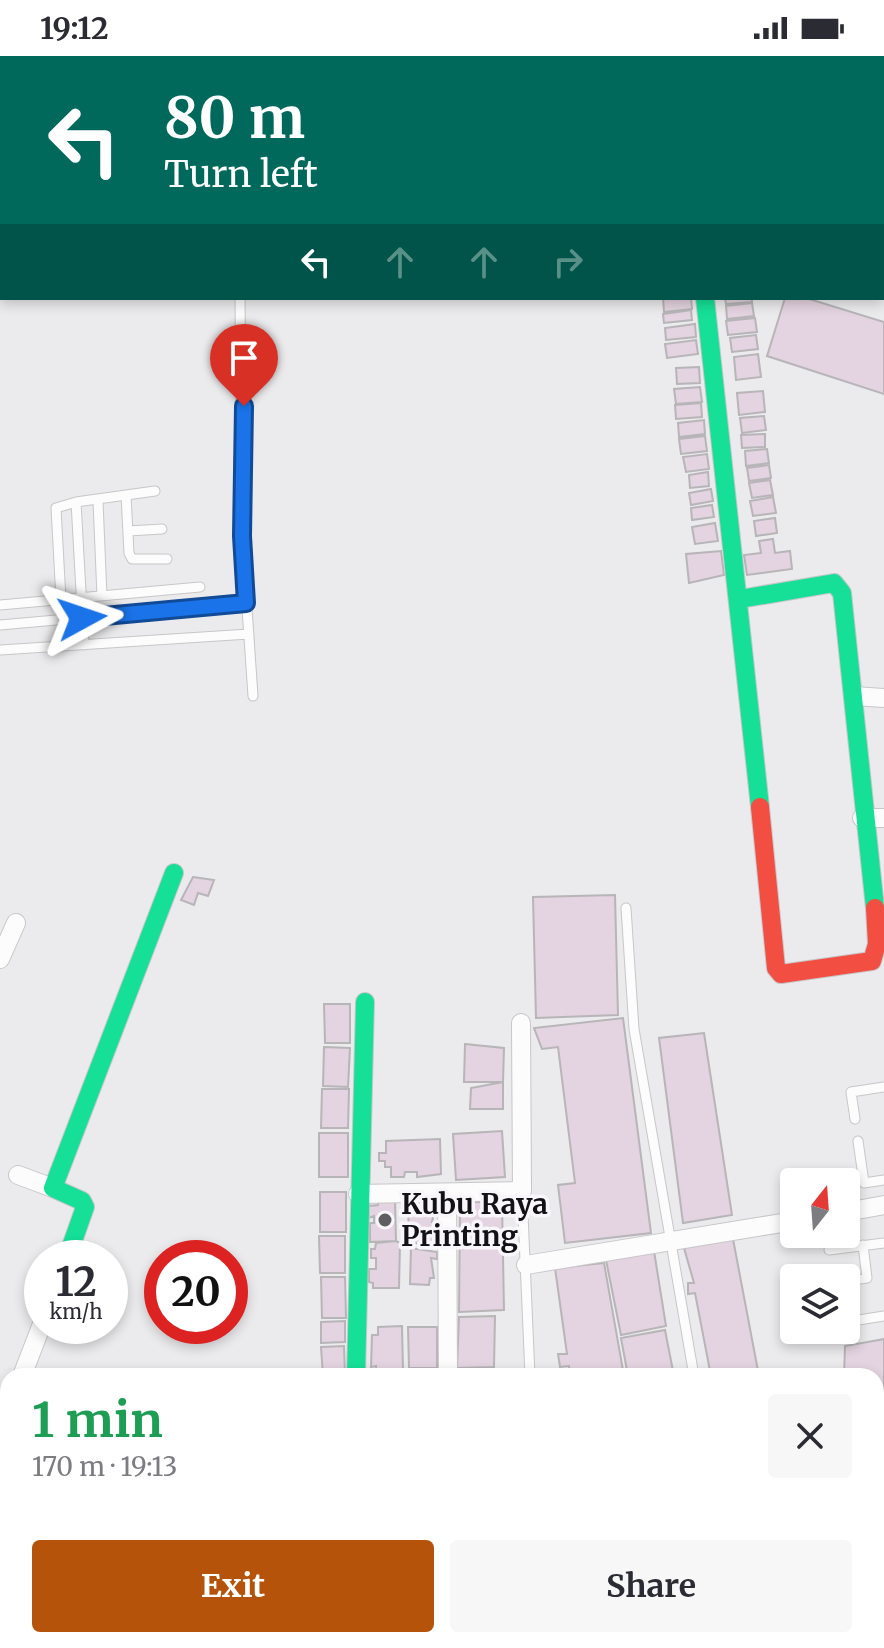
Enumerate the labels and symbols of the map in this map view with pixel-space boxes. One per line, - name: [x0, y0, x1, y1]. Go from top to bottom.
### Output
- pin: [210, 324, 278, 406]
- position arrow: [40, 576, 124, 660]
- north arrow: [780, 1168, 860, 1248]
- place label: Kubu Raya Printing: [401, 1186, 548, 1254]
- marker: Kubu Raya Printing: [376, 1211, 394, 1229]
- speed limit sign: 20: [144, 1240, 248, 1344]

